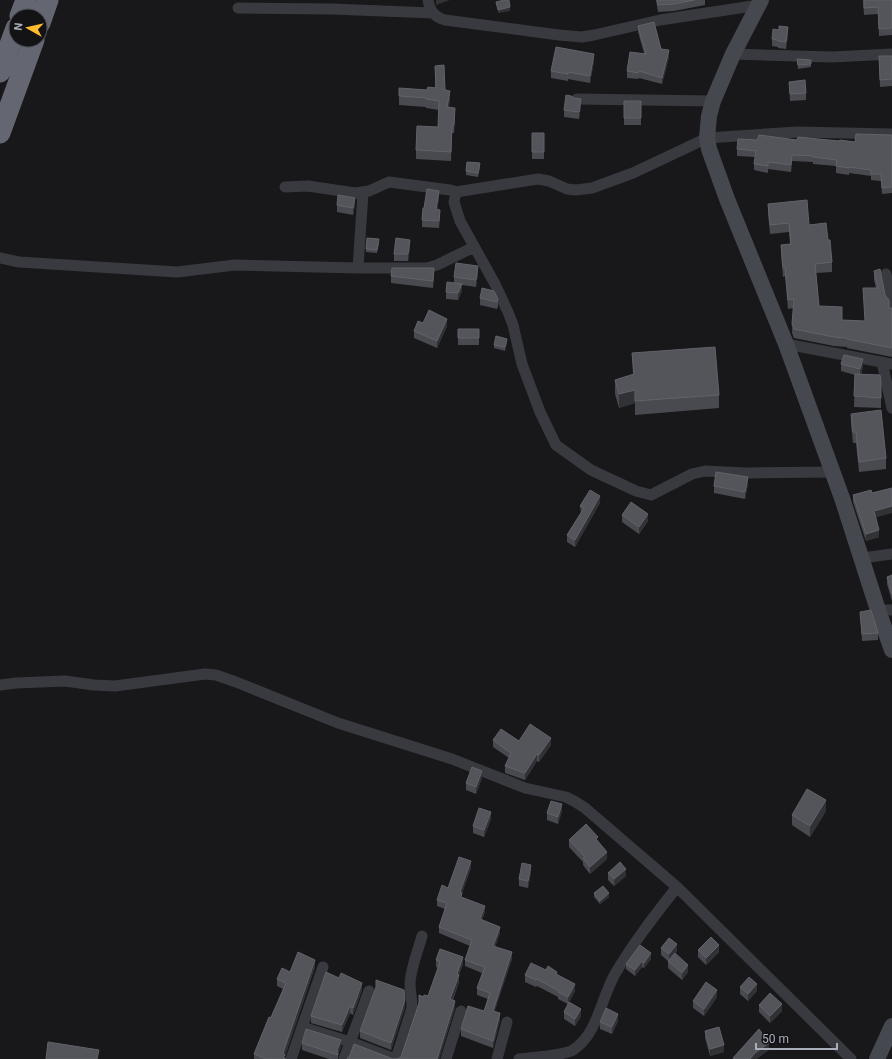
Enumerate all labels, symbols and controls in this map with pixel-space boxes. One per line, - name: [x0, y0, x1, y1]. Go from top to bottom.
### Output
- north arrow: [8, 8, 48, 48]
- text: N: [12, 22, 26, 31]
- scale bar: [756, 1025, 837, 1051]
- text: 50 m: [762, 1032, 789, 1046]

